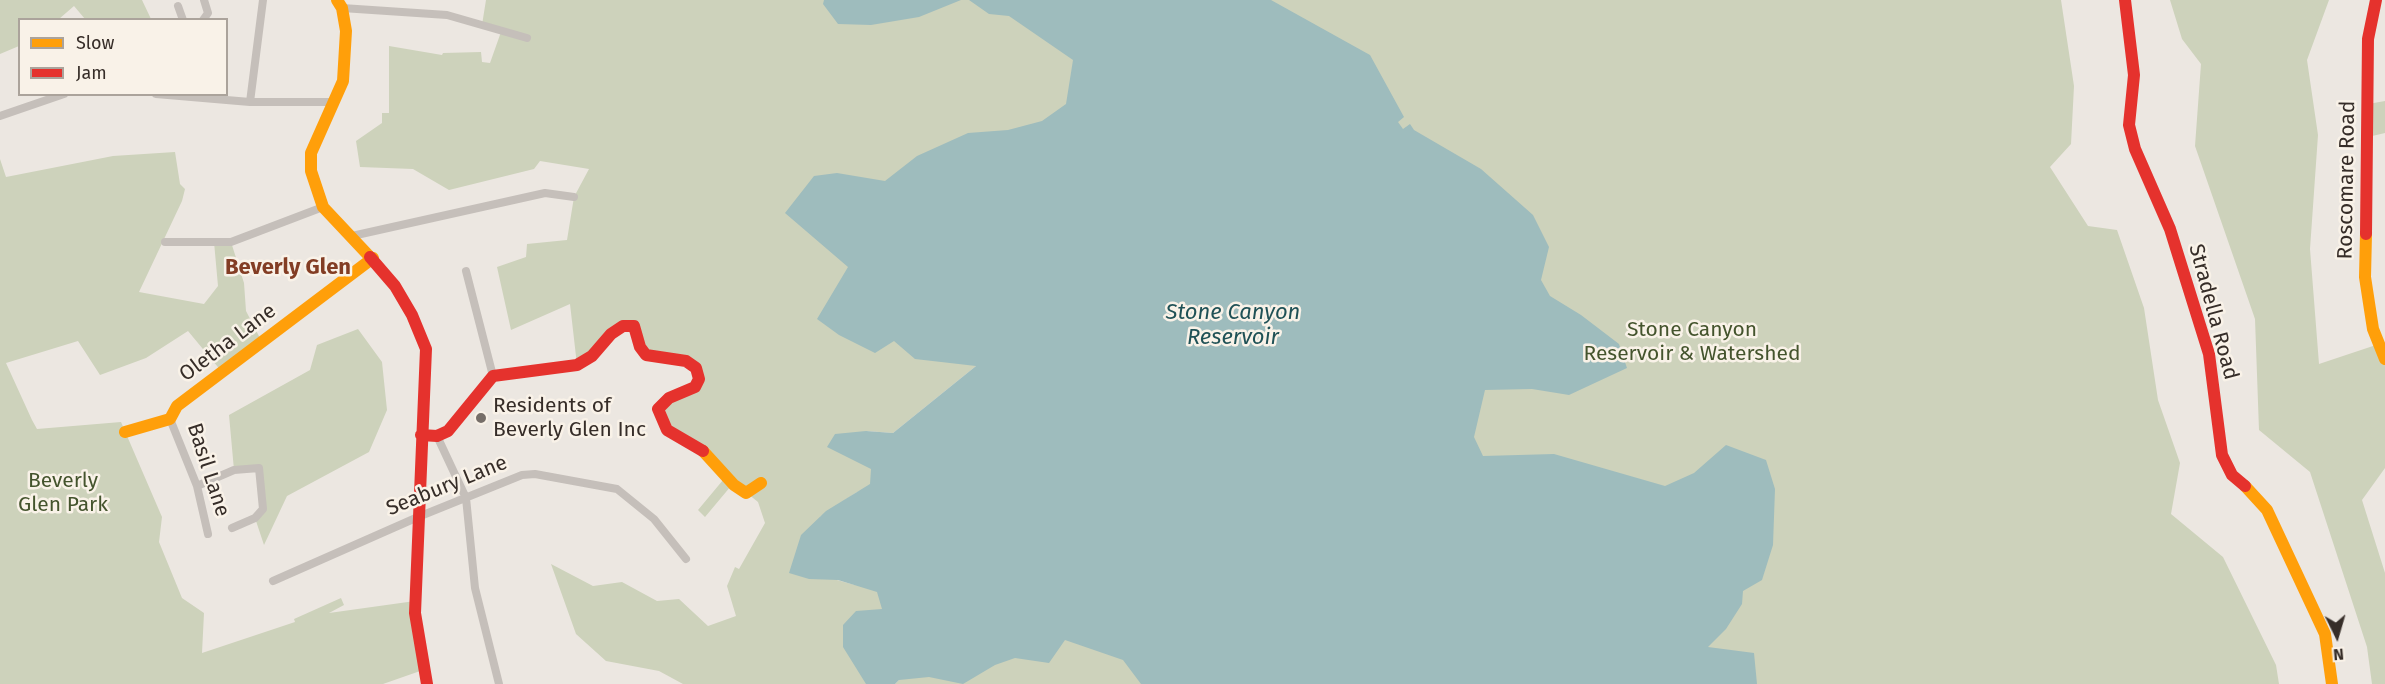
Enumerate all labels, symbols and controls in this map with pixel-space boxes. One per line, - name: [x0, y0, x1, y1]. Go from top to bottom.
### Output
- legend: [18, 18, 228, 96]
- text: Slow: [76, 32, 114, 54]
- text: Jam: [76, 62, 107, 84]
- street label: Roscomare Road: [2333, 100, 2361, 260]
- street label: Stradella Road: [2183, 241, 2243, 383]
- district label: Beverly Glen: [225, 255, 351, 281]
- street label: Oletha Lane: [175, 299, 281, 387]
- water label: Stone Canyon Reservoir: [1166, 300, 1300, 352]
- park label: Stone Canyon Reservoir & Watershed: [1584, 317, 1800, 367]
- place label: Residents of Beverly Glen Inc: [493, 393, 646, 443]
- marker: Residents of Beverly Glen Inc: [474, 411, 488, 425]
- street label: Basil Lane: [181, 420, 235, 520]
- street label: Seabury Lane: [383, 450, 511, 522]
- park label: Beverly Glen Park: [18, 468, 108, 518]
- north arrow: [2307, 606, 2367, 666]
- text: N: [2333, 645, 2345, 664]

